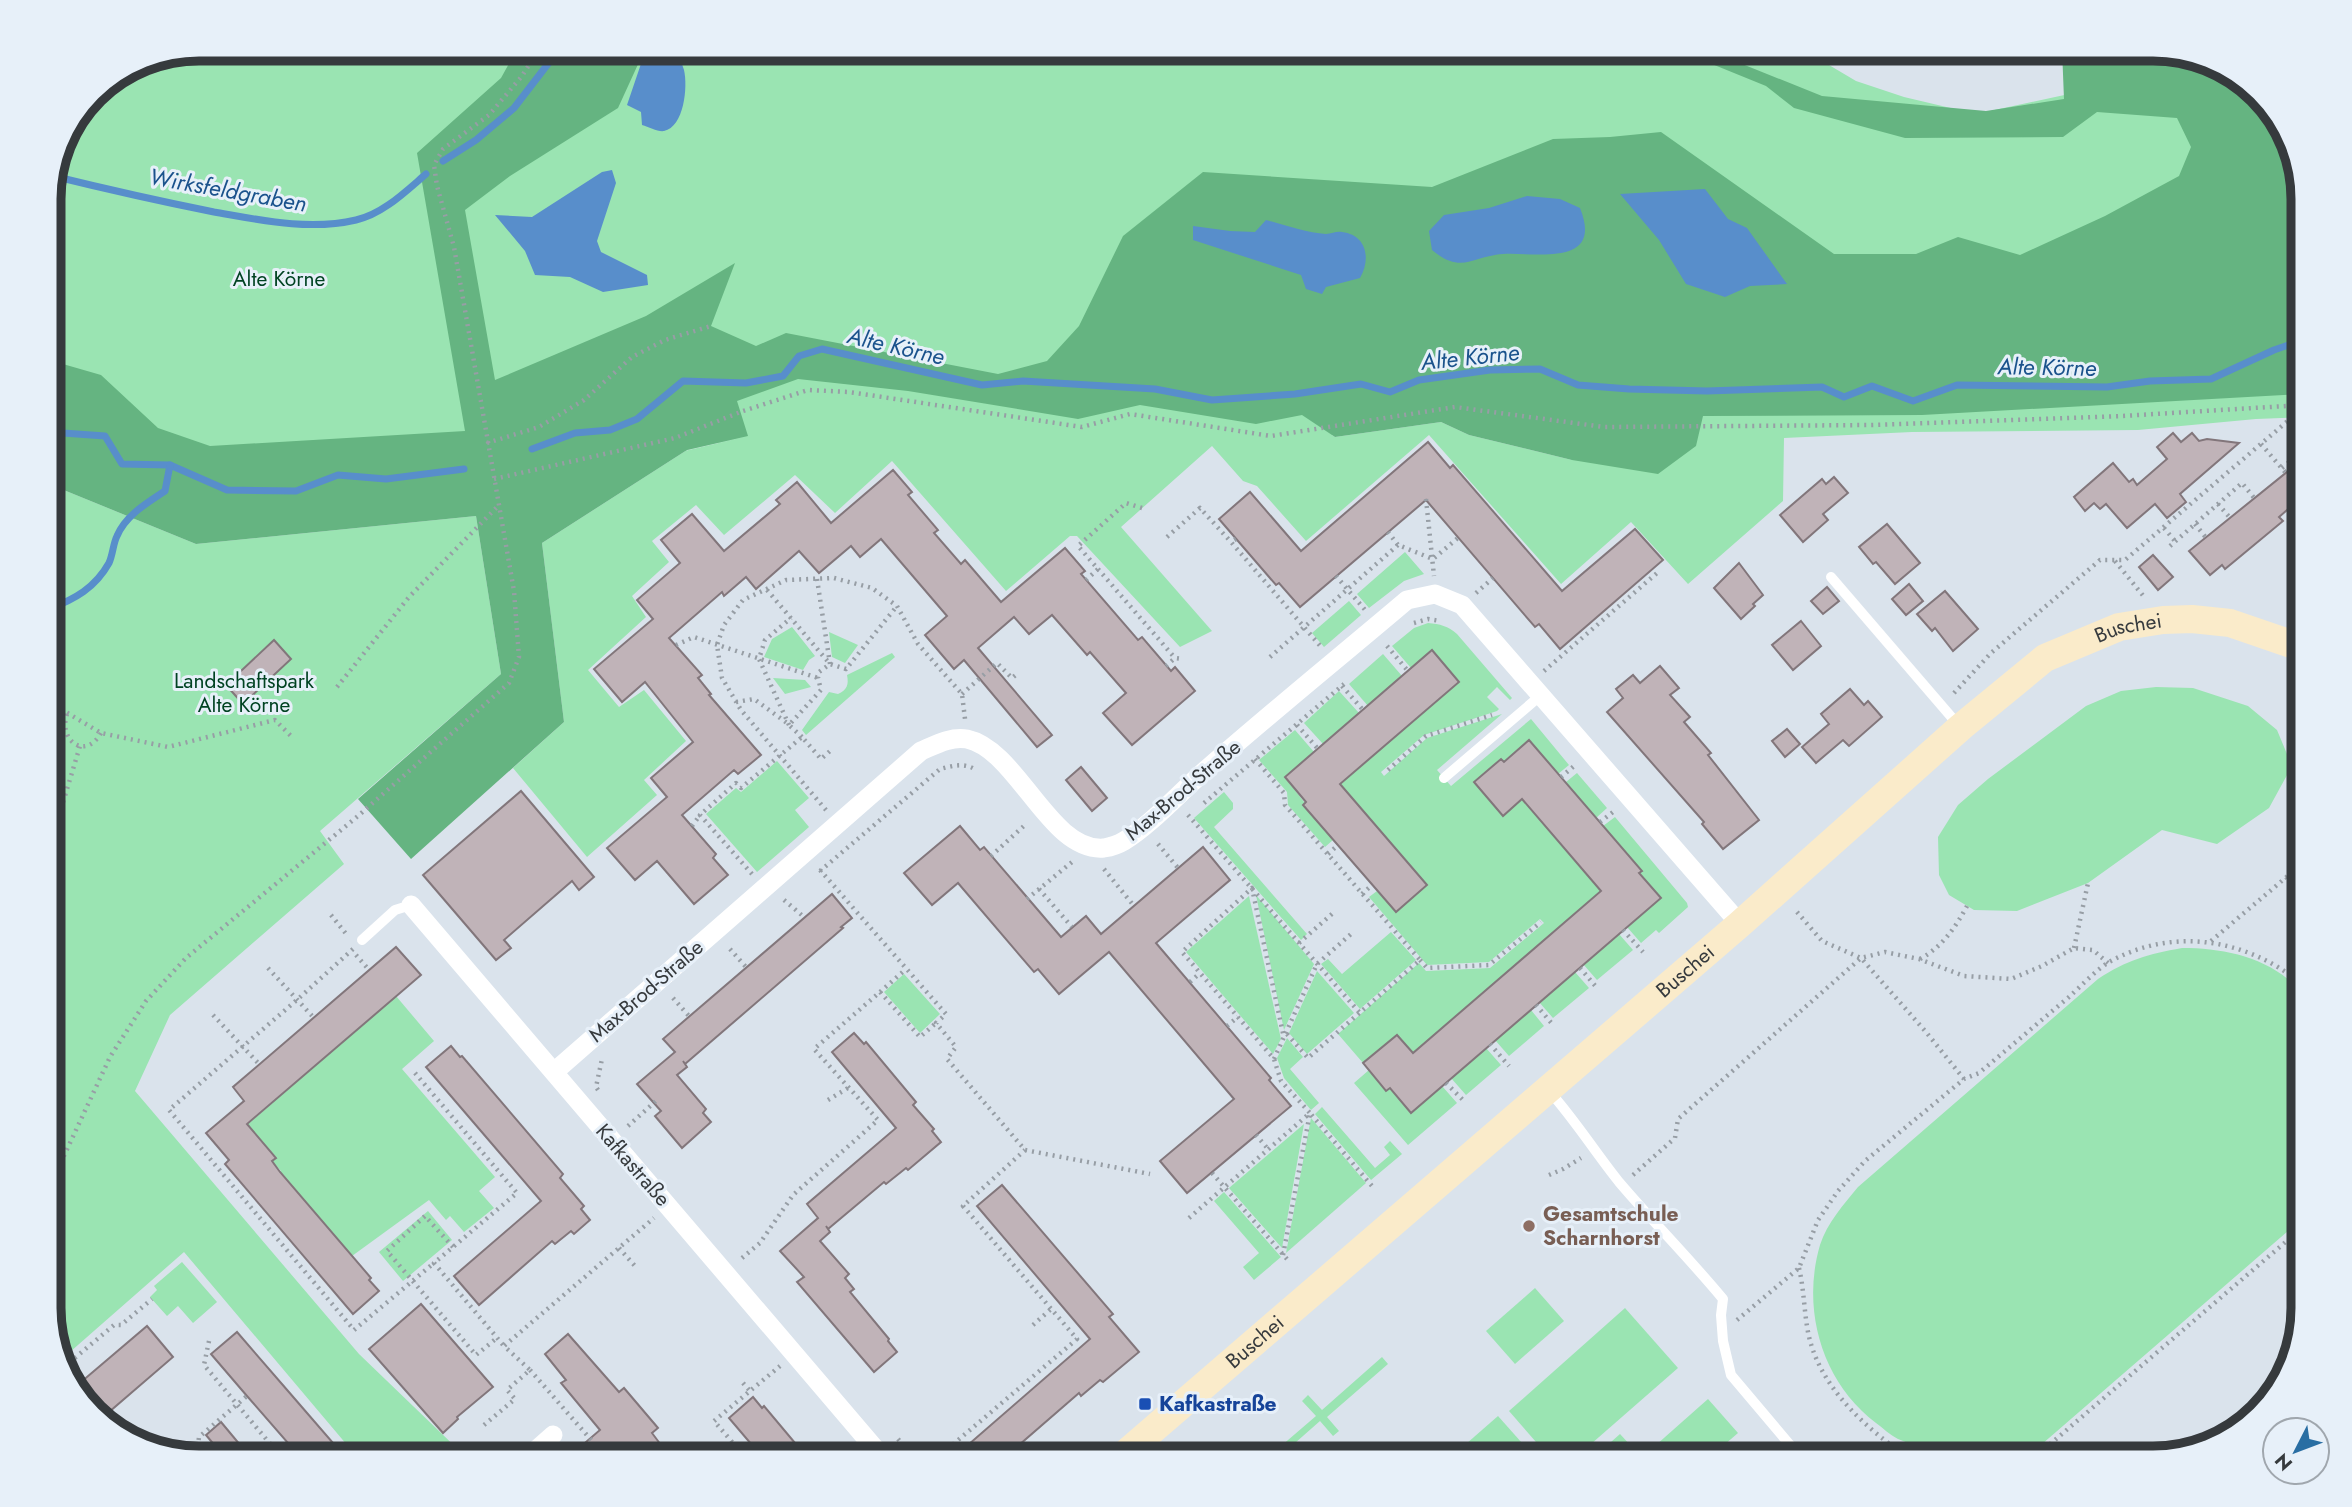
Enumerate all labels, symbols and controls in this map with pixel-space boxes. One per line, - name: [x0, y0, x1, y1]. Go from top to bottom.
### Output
- water label: Wirksfeldgraben: [147, 159, 309, 221]
- park label: Alte Körne: [233, 264, 325, 294]
- water label: Alte Körne: [843, 318, 948, 374]
- water label: Alte Körne: [1418, 335, 1521, 379]
- water label: Alte Körne: [1996, 349, 2097, 385]
- street label: Buschei: [2090, 605, 2164, 651]
- park label: Landschaftspark Alte Körne: [174, 666, 315, 720]
- street label: Max-Brod-Straße: [1118, 732, 1248, 848]
- street label: Max-Brod-Straße: [582, 933, 710, 1049]
- street label: Buschei: [1649, 937, 1721, 1005]
- street label: Kafkastraße: [589, 1117, 678, 1213]
- place label: Gesamtschule Scharnhorst: [1543, 1199, 1679, 1253]
- marker: Gesamtschule Scharnhorst: [1521, 1218, 1537, 1234]
- street label: Buschei: [1219, 1308, 1291, 1376]
- place label: Kafkastraße: [1159, 1389, 1277, 1419]
- marker: Kafkastraße: [1137, 1396, 1153, 1412]
- north arrow: [2261, 1416, 2331, 1486]
- text: N: [2269, 1447, 2299, 1477]

